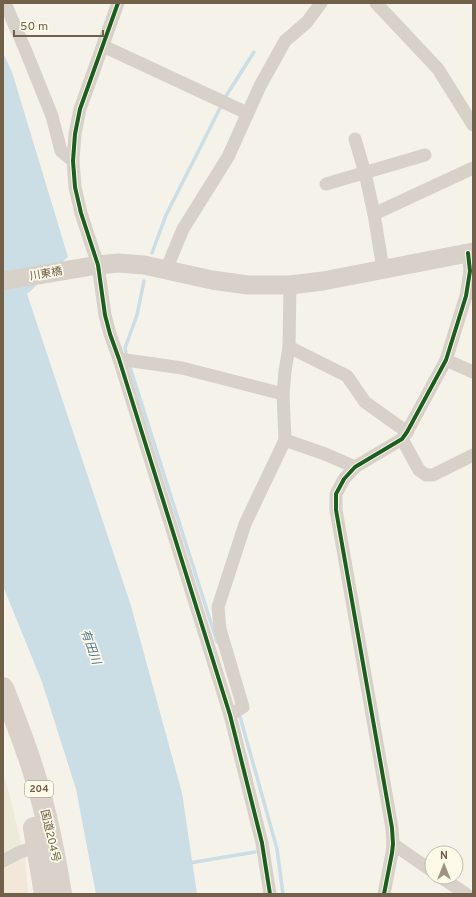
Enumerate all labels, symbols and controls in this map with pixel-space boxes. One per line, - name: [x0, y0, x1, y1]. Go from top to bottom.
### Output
- scale bar: [14, 12, 103, 38]
- text: 50 m: [20, 19, 48, 35]
- street label: 川東橋: [29, 264, 63, 284]
- water label: 有田川: [76, 627, 104, 669]
- road number: 204: [25, 781, 53, 797]
- street label: 国道204号: [37, 808, 63, 864]
- north arrow: [424, 845, 464, 885]
- text: N: [440, 849, 448, 863]

